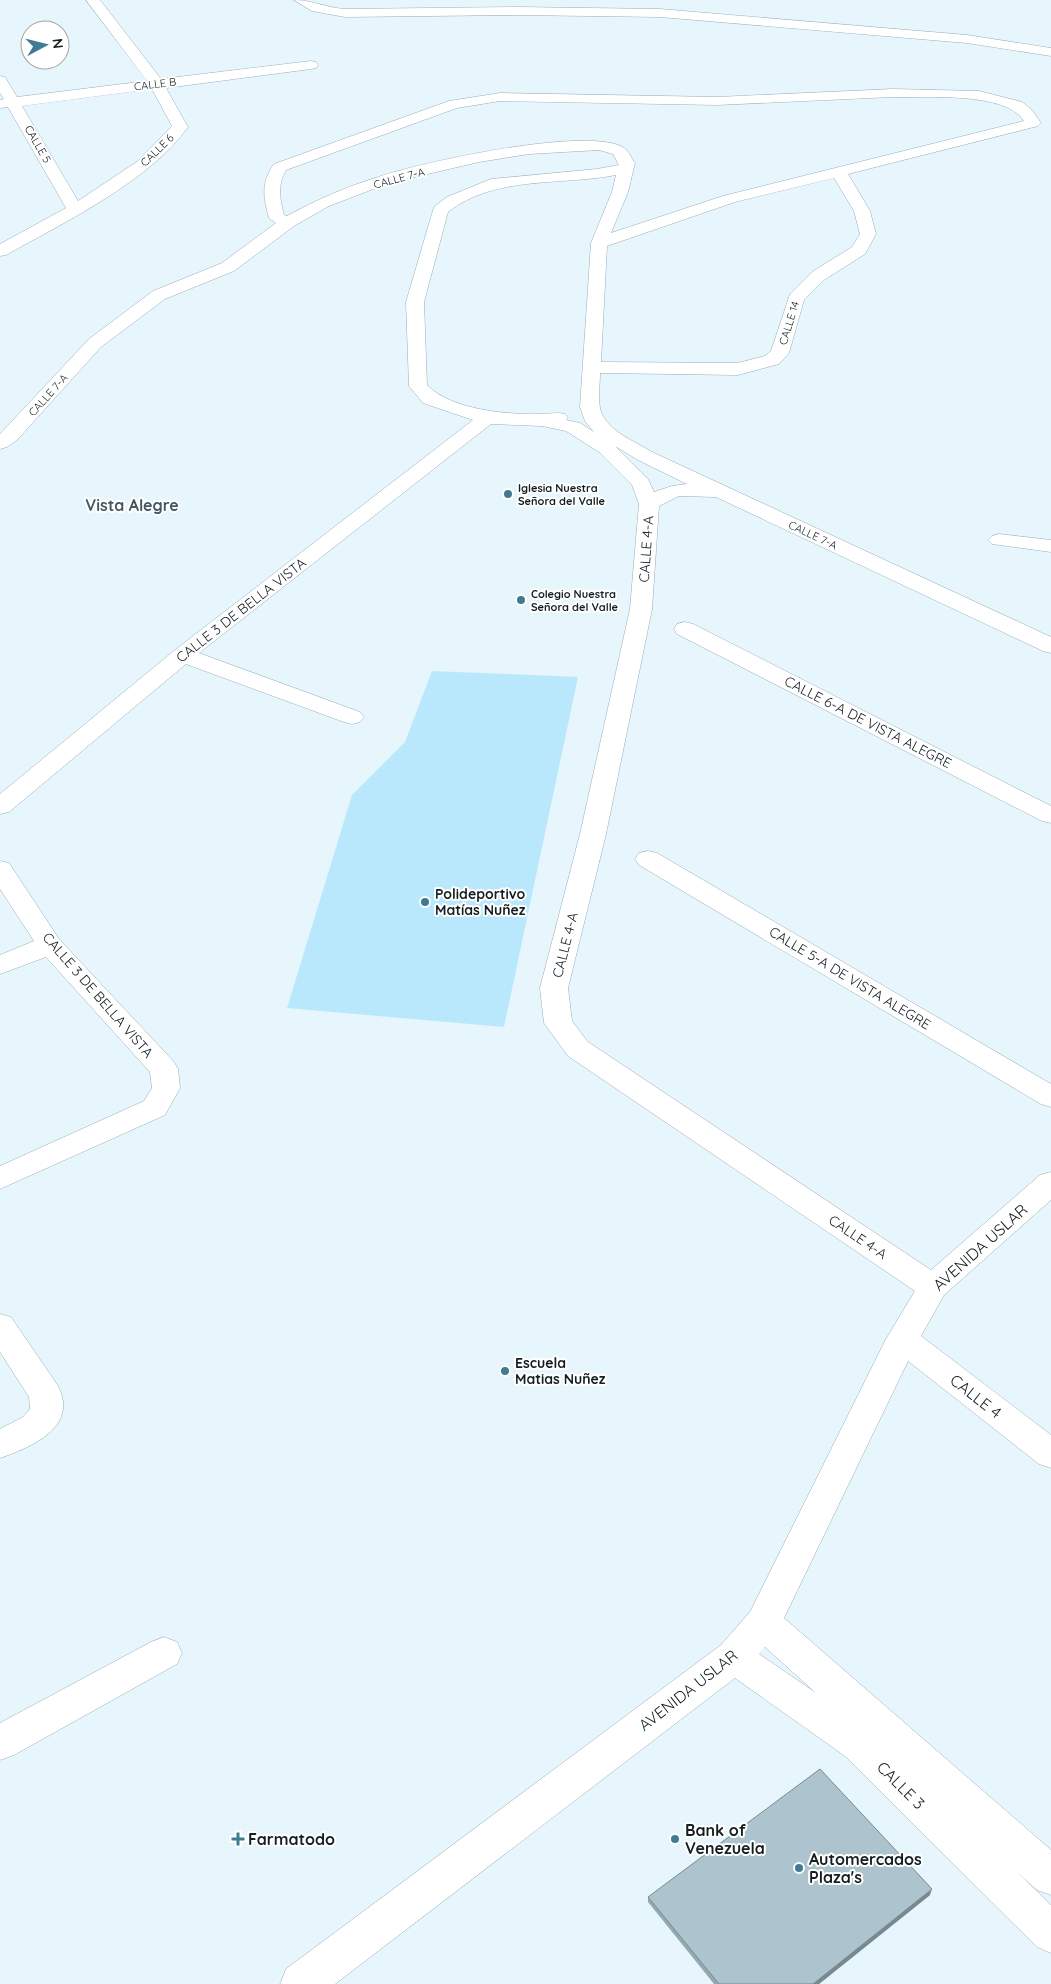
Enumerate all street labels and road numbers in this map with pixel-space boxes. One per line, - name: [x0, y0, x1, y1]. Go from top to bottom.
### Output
- street label: CALLE B: [133, 74, 177, 94]
- street label: CALLE 5: [22, 123, 54, 165]
- street label: CALLE 6: [137, 131, 177, 169]
- street label: CALLE 7-A: [372, 164, 426, 192]
- street label: CALLE 14: [776, 299, 802, 347]
- street label: CALLE 7-A: [25, 371, 71, 419]
- street label: CALLE 4-A: [635, 515, 657, 583]
- street label: CALLE 7-A: [786, 518, 840, 552]
- street label: CALLE 3 DE BELLA VISTA: [172, 554, 310, 666]
- street label: CALLE 6-A DE VISTA ALEGRE: [781, 672, 955, 772]
- street label: CALLE 4-A: [548, 910, 582, 980]
- street label: CALLE 5-A DE VISTA ALEGRE: [766, 923, 934, 1034]
- street label: CALLE 3 DE BELLA VISTA: [39, 929, 157, 1061]
- street label: AVENIDA USLAR: [929, 1199, 1031, 1295]
- street label: CALLE 4-A: [825, 1211, 891, 1263]
- street label: CALLE 4: [946, 1370, 1006, 1422]
- street label: AVENIDA USLAR: [634, 1645, 742, 1735]
- street label: CALLE 3: [873, 1757, 929, 1813]

